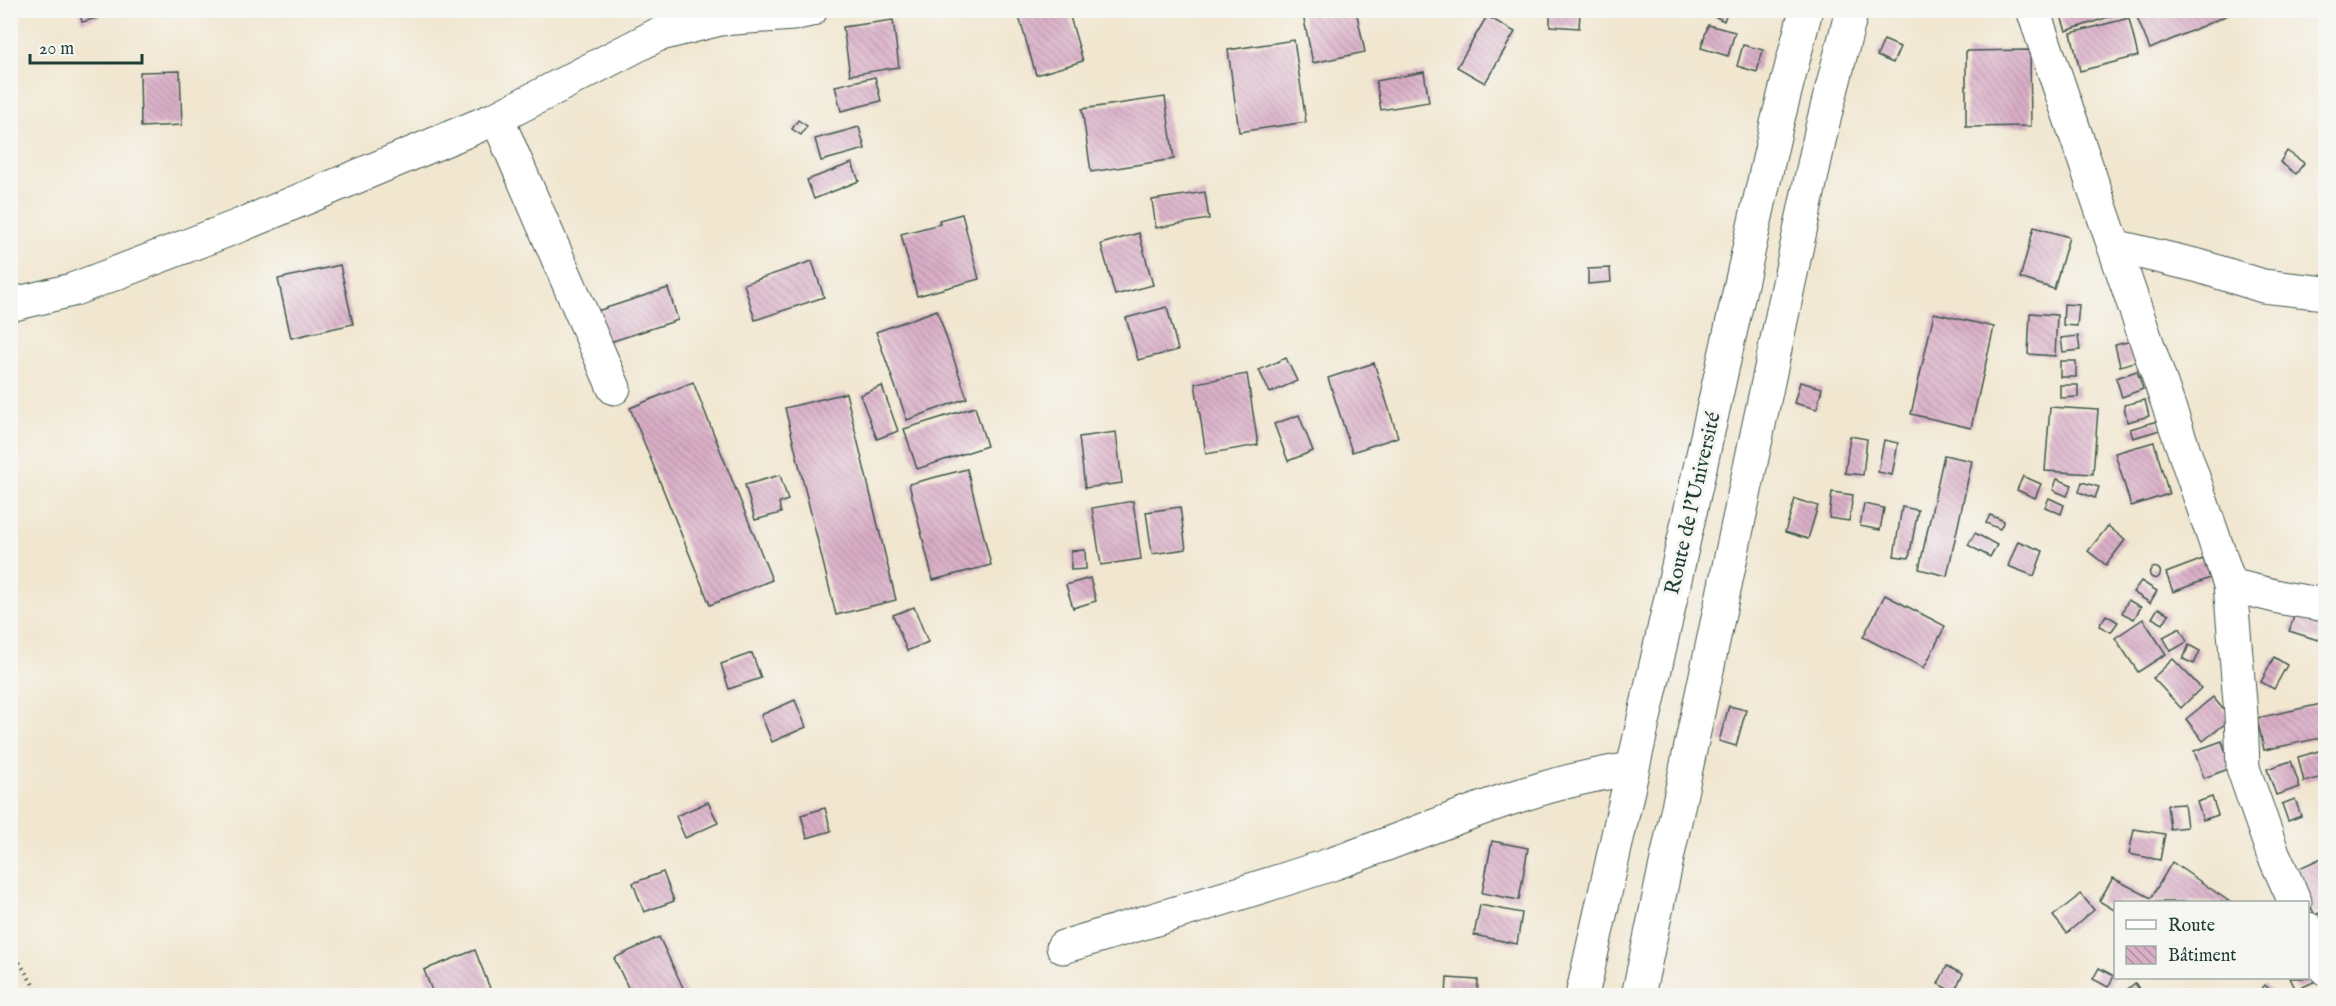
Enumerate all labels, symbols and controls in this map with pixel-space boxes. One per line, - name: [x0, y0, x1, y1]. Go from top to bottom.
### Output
- scale bar: [30, 27, 142, 65]
- text: 20 m: [39, 38, 74, 61]
- street label: Route de l'Université: [1659, 409, 1728, 597]
- legend: [2114, 901, 2309, 979]
- text: Route: [2168, 915, 2215, 938]
- text: Bâtiment: [2168, 945, 2237, 968]

